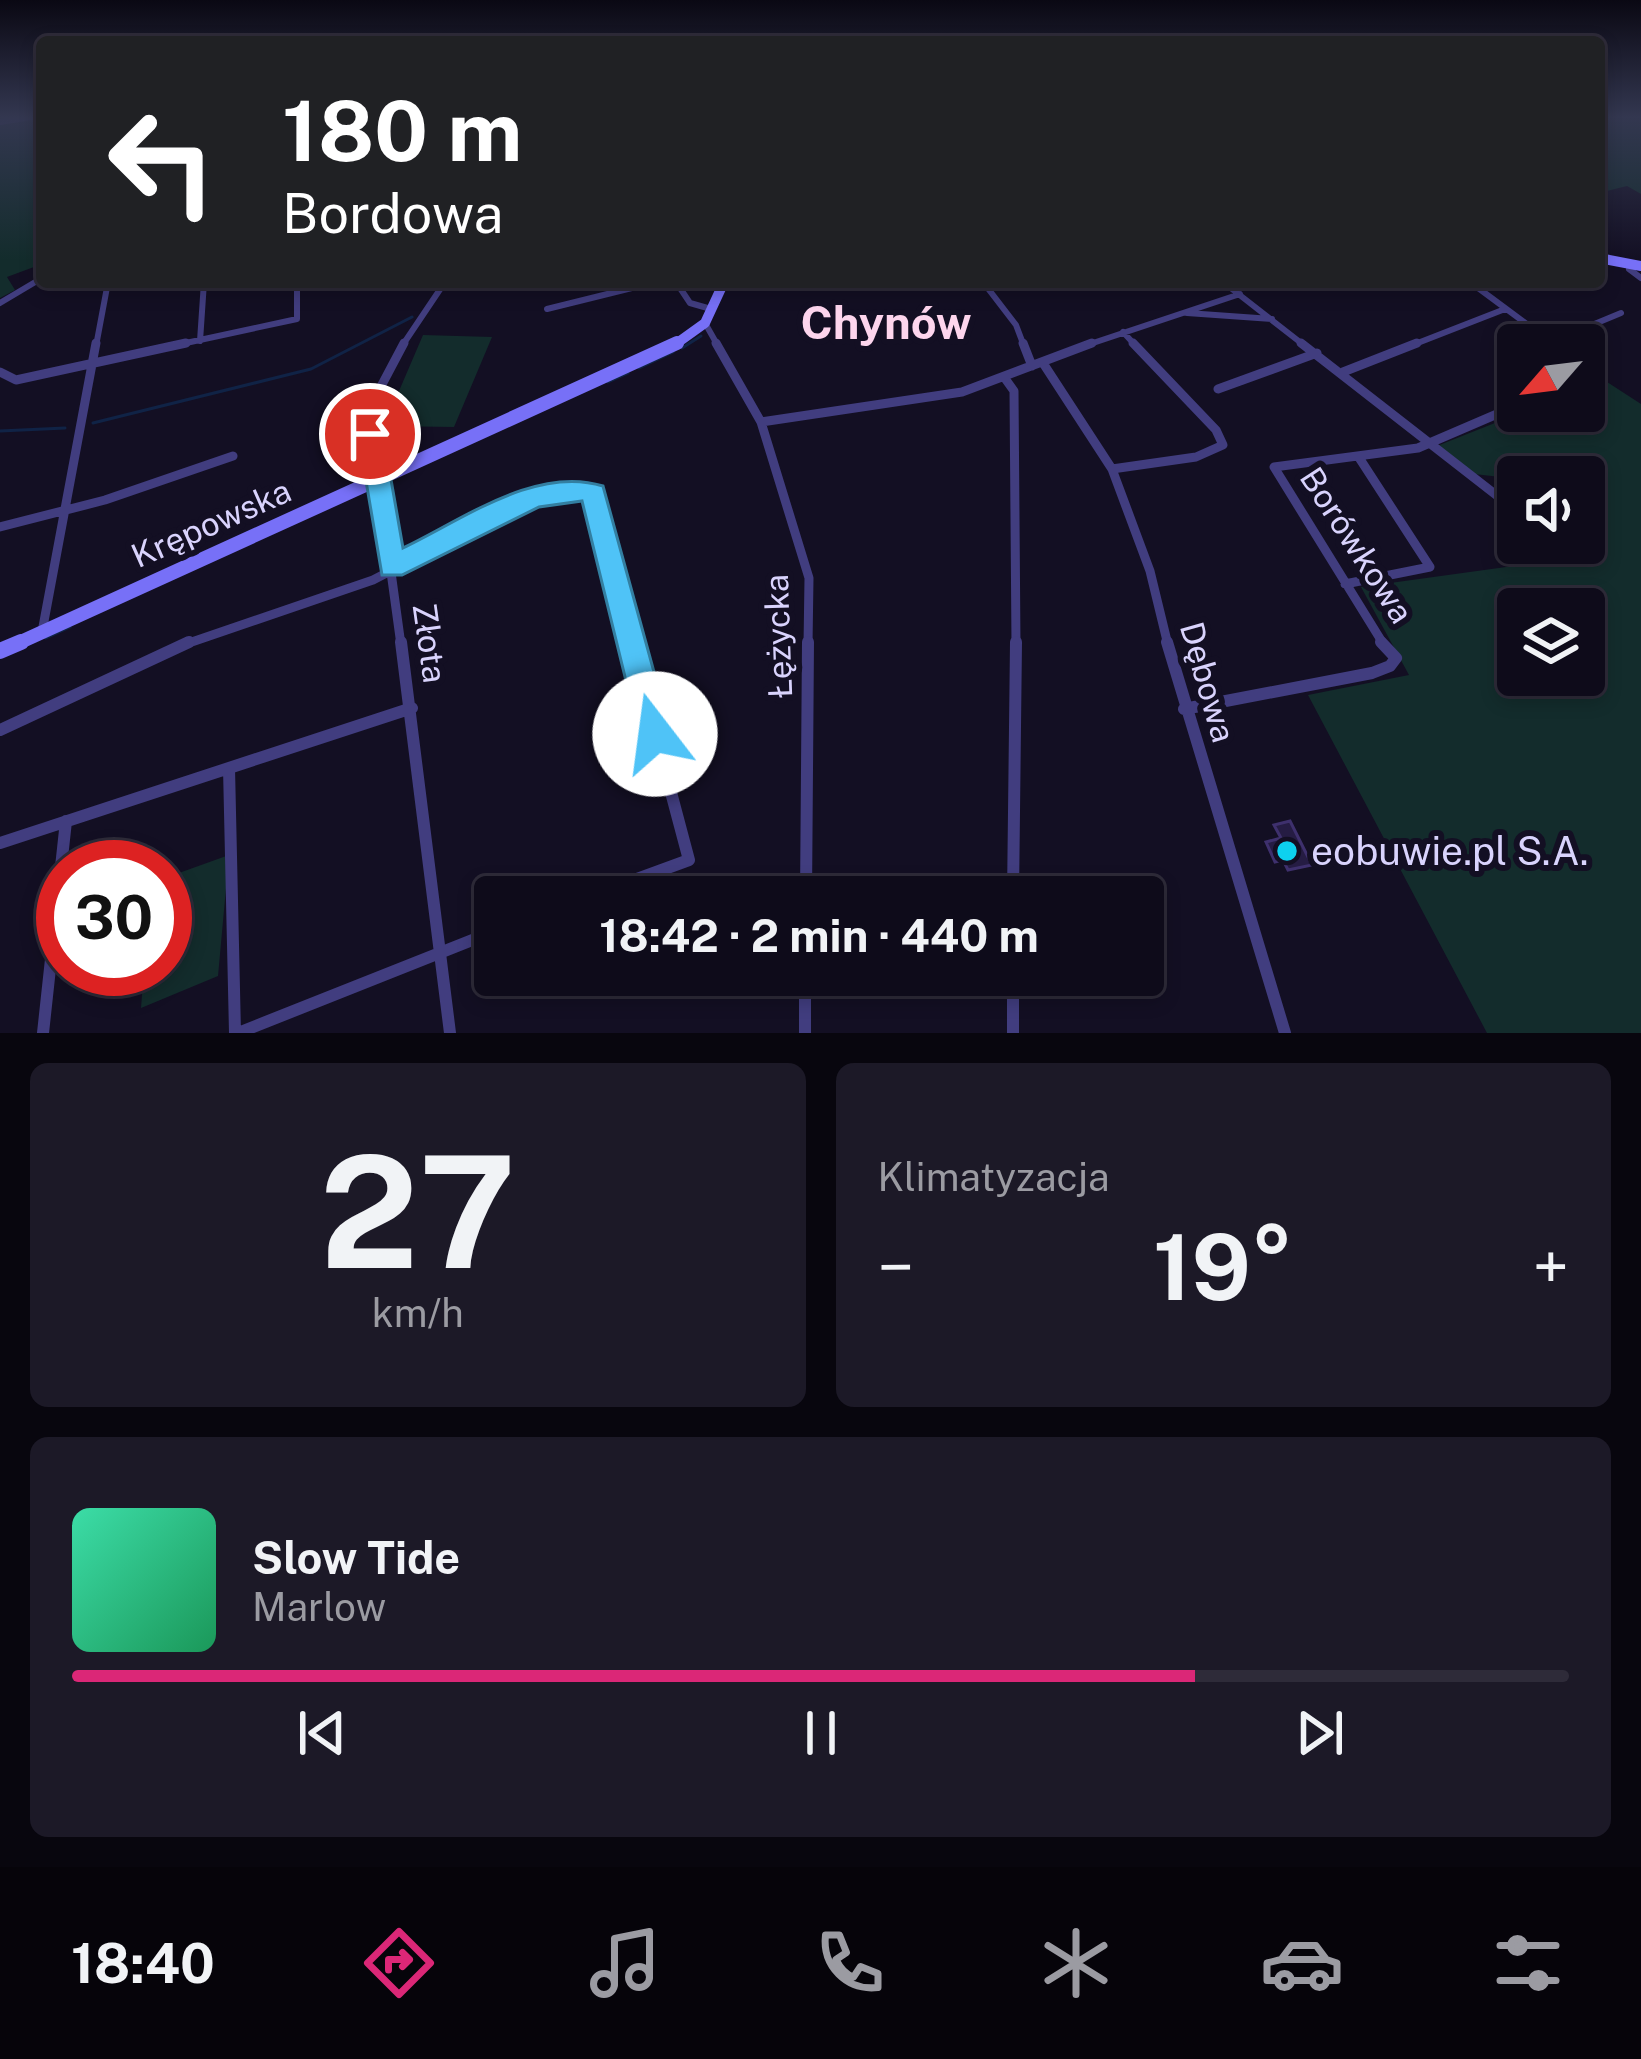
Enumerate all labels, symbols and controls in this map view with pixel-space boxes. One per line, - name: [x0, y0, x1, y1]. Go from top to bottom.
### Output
- text: 180 m: [282, 81, 522, 180]
- icon: left: [84, 84, 240, 240]
- text: Bordowa: [282, 182, 503, 245]
- district label: Chynów: [801, 296, 971, 349]
- north arrow: [1497, 324, 1605, 432]
- map controls: [1497, 324, 1605, 696]
- pin: [319, 383, 421, 485]
- icon: arrive: [337, 401, 403, 467]
- button: sound: [1497, 456, 1605, 564]
- street label: Borówkowa: [1293, 460, 1421, 630]
- street label: Krępowska: [125, 471, 297, 575]
- street label: Łężycka: [757, 573, 799, 699]
- button: layers: [1497, 588, 1605, 696]
- street label: Złota: [406, 601, 454, 685]
- street label: Dębowa: [1173, 618, 1243, 746]
- position arrow: [592, 671, 718, 797]
- place label: eobuwie.pl S.A.: [1311, 828, 1588, 874]
- marker: eobuwie.pl S.A.: [1274, 838, 1300, 864]
- speed limit sign: 30: [36, 840, 192, 996]
- text: 18:42 · 2 min · 440 m: [599, 909, 1039, 962]
- text: 27: [319, 1120, 516, 1303]
- text: Klimatyzacja: [878, 1154, 1110, 1200]
- text: 19°: [1153, 1214, 1294, 1320]
- text: −: [878, 1228, 914, 1306]
- text: +: [1532, 1228, 1569, 1306]
- text: km/h: [372, 1290, 464, 1336]
- text: Slow Tide: [252, 1531, 460, 1584]
- text: Marlow: [252, 1584, 386, 1630]
- icon: previous: [289, 1700, 355, 1766]
- icon: pause: [788, 1700, 854, 1766]
- icon: next: [1287, 1700, 1353, 1766]
- icon: directions: [357, 1921, 441, 2005]
- icon: music: [583, 1921, 667, 2005]
- icon: phone: [808, 1921, 892, 2005]
- icon: climate: [1034, 1921, 1118, 2005]
- icon: car: [1260, 1921, 1344, 2005]
- icon: filters: [1486, 1921, 1570, 2005]
- text: 18:40: [71, 1932, 215, 1995]

